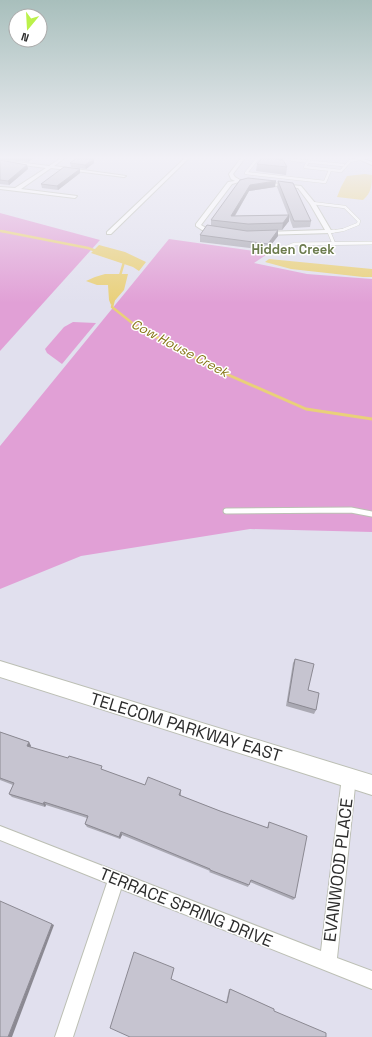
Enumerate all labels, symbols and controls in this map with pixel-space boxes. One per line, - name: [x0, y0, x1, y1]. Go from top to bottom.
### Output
- north arrow: [8, 8, 48, 48]
- text: N: [19, 30, 31, 45]
- district label: Hidden Creek: [251, 241, 335, 258]
- water label: Cow House Creek: [128, 315, 233, 382]
- street label: TELECOM PARKWAY EAST: [87, 687, 285, 767]
- street label: EVANWOOD PLACE: [318, 797, 358, 943]
- street label: TERRACE SPRING DRIVE: [96, 862, 276, 952]

